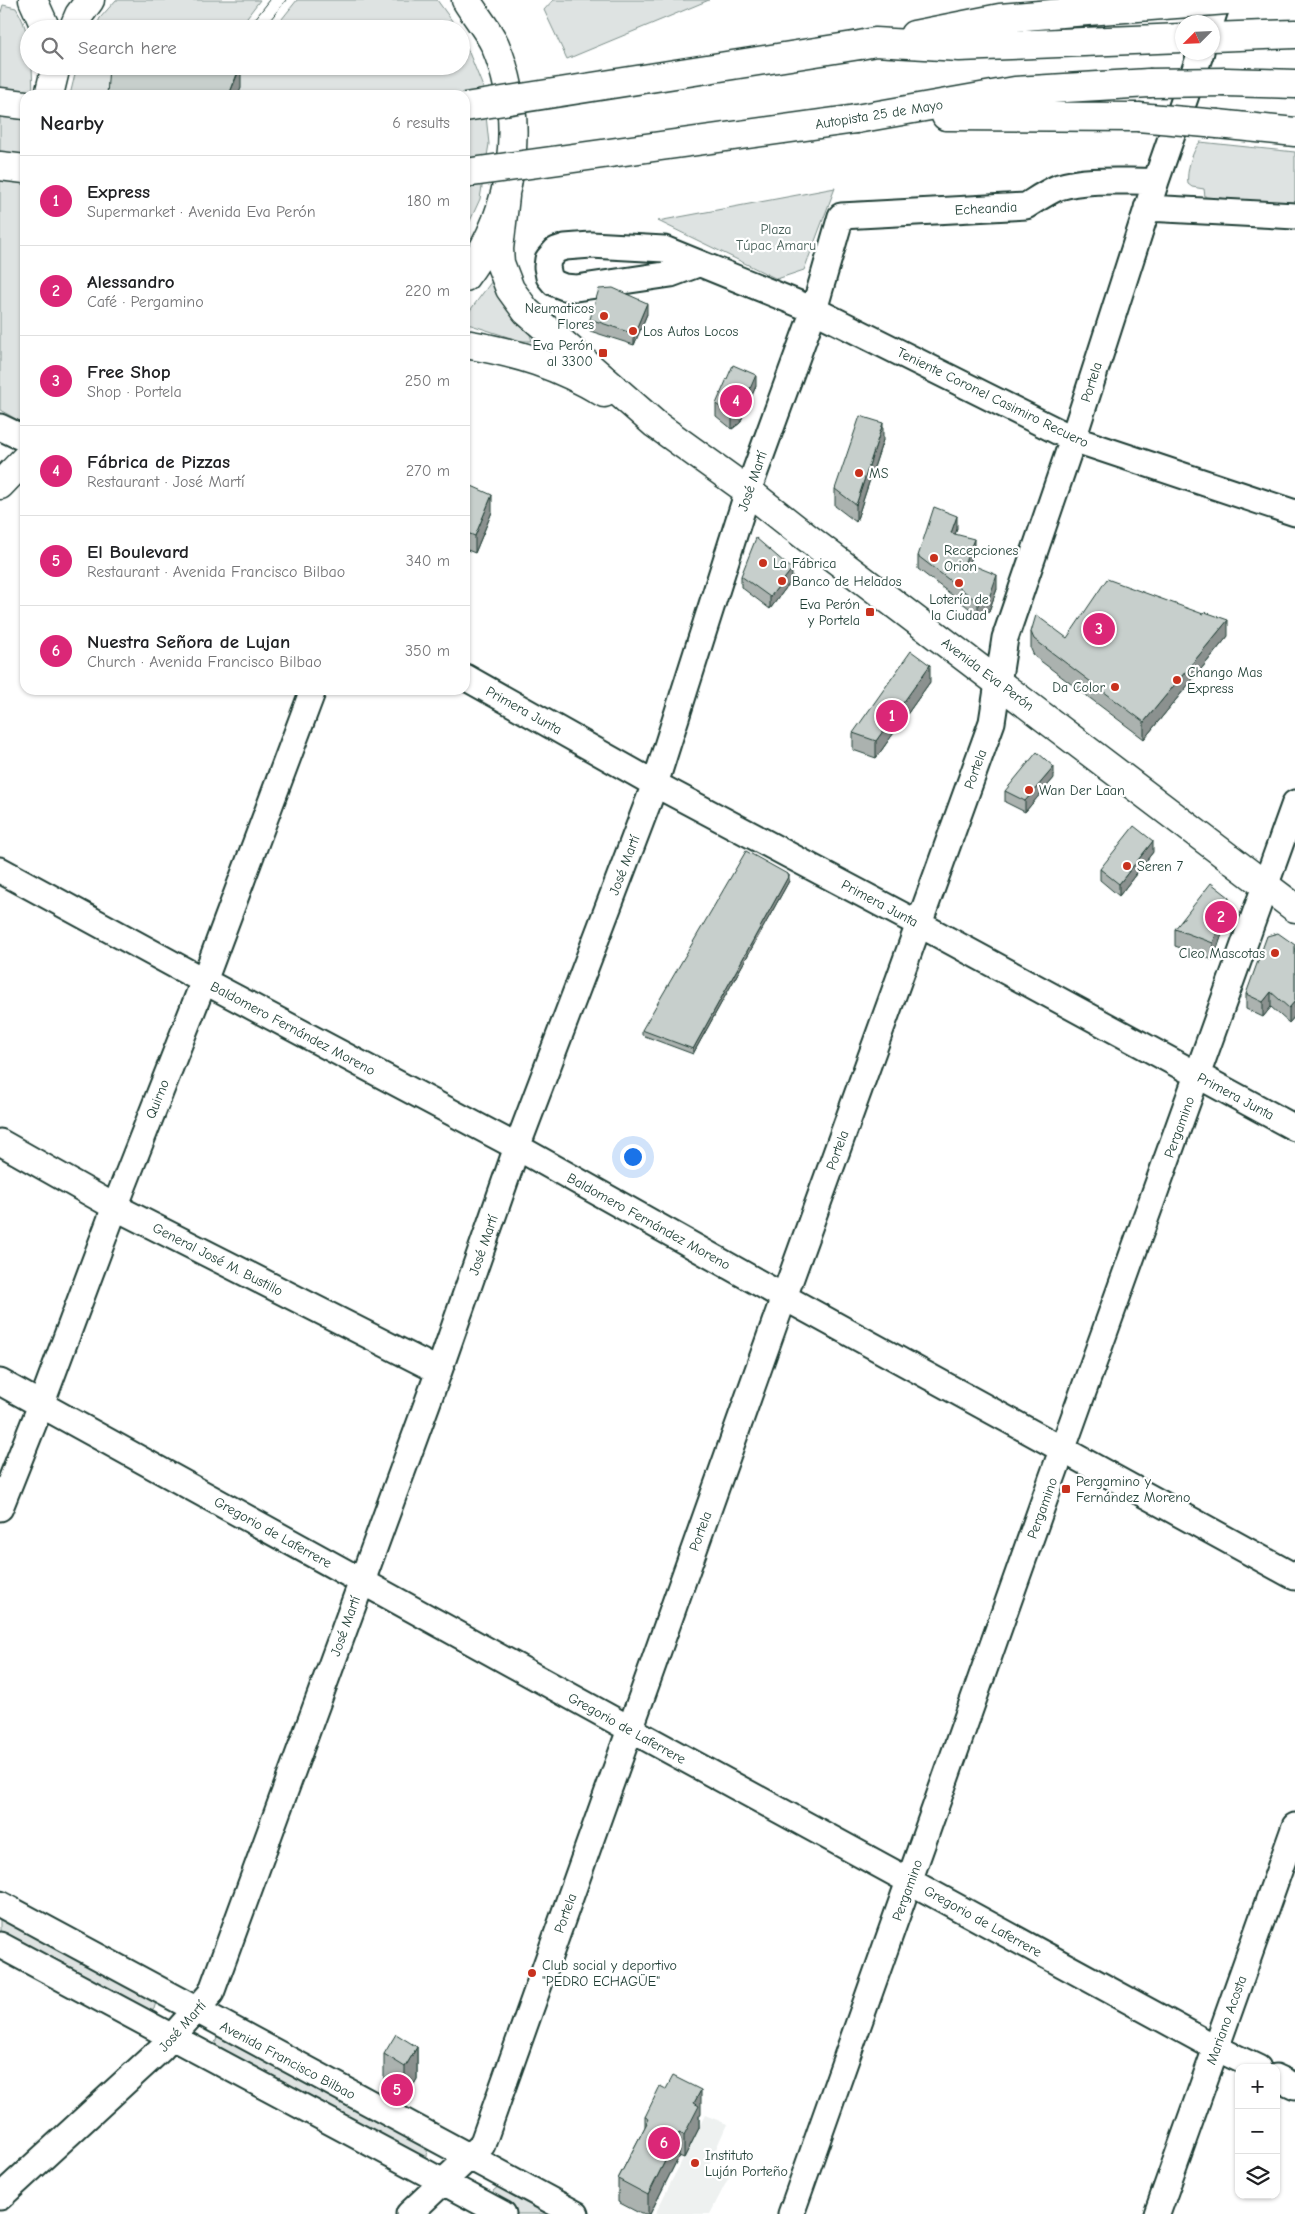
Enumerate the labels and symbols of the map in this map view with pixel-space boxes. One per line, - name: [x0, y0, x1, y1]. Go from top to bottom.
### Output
- north arrow: [1175, 15, 1220, 60]
- street label: Autopista 25 de Mayo: [814, 96, 944, 133]
- street label: Echeandia: [954, 198, 1018, 219]
- park label: Plaza Túpac Amaru: [736, 221, 816, 254]
- place label: Neumaticos Flores: [525, 300, 594, 333]
- marker: Neumaticos Flores: [598, 310, 610, 322]
- place label: Los Autos Locos: [643, 323, 738, 340]
- marker: Los Autos Locos: [627, 325, 639, 337]
- place label: Eva Perón al 3300: [533, 337, 593, 370]
- street label: Teniente Coronel Casimiro Recuero: [894, 344, 1091, 451]
- marker: Eva Perón al 3300: [597, 347, 609, 359]
- street label: Portela: [1077, 360, 1106, 404]
- pin: 4: [720, 382, 752, 420]
- street label: José Martí: [734, 448, 771, 514]
- place label: MS: [869, 465, 889, 482]
- marker: MS: [853, 467, 865, 479]
- place label: Recepciones Orion: [944, 542, 1018, 575]
- marker: Recepciones Orion: [928, 552, 940, 564]
- place label: La Fábrica: [773, 555, 836, 572]
- marker: La Fábrica: [757, 557, 769, 569]
- place label: Banco de Helados: [792, 573, 902, 590]
- marker: Banco de Helados: [776, 575, 788, 587]
- marker: Lotería de la Ciudad: [953, 577, 965, 589]
- place label: Lotería de la Ciudad: [929, 591, 989, 624]
- place label: Eva Perón y Portela: [800, 596, 860, 629]
- marker: Eva Perón y Portela: [864, 606, 876, 618]
- pin: 3: [1083, 610, 1115, 648]
- street label: Avenida Eva Perón: [938, 634, 1037, 715]
- place label: Chango Mas Express: [1187, 664, 1263, 697]
- marker: Chango Mas Express: [1171, 674, 1183, 686]
- place label: Da Color: [1052, 679, 1105, 696]
- marker: Da Color: [1109, 681, 1121, 693]
- street label: Primera Junta: [483, 683, 565, 738]
- pin: 1: [876, 697, 908, 735]
- street label: Portela: [960, 747, 990, 791]
- place label: Wan Der Laan: [1039, 782, 1125, 799]
- marker: Wan Der Laan: [1023, 784, 1035, 796]
- street label: José Martí: [605, 832, 644, 898]
- place label: Seren 7: [1137, 858, 1183, 875]
- marker: Seren 7: [1121, 860, 1133, 872]
- street label: Primera Junta: [838, 876, 921, 931]
- pin: 2: [1205, 898, 1237, 936]
- place label: Cleo Mascotas: [1179, 945, 1265, 962]
- marker: Cleo Mascotas: [1269, 947, 1281, 959]
- street label: Baldomero Fernández Moreno: [207, 978, 378, 1079]
- street label: Primera Junta: [1194, 1069, 1277, 1124]
- street label: Quirno: [142, 1077, 173, 1121]
- street label: Pergamino: [1161, 1094, 1198, 1160]
- street label: Portela: [822, 1128, 852, 1172]
- your location: [620, 1144, 646, 1170]
- street label: Baldomero Fernández Moreno: [564, 1169, 733, 1274]
- street label: José Martí: [465, 1212, 502, 1278]
- street label: General José M. Bustillo: [150, 1219, 286, 1300]
- place label: Pergamino y Fernández Moreno: [1076, 1473, 1190, 1506]
- street label: Pergamino: [1024, 1475, 1061, 1541]
- marker: Pergamino y Fernández Moreno: [1060, 1483, 1072, 1495]
- street label: Gregorio de Laferrere: [211, 1493, 335, 1572]
- street label: Portela: [685, 1509, 715, 1553]
- street label: José Martí: [327, 1593, 364, 1659]
- street label: Gregorio de Laferrere: [565, 1689, 689, 1768]
- street label: Pergamino: [889, 1857, 926, 1923]
- street label: Gregorio de Laferrere: [921, 1882, 1045, 1961]
- street label: Portela: [550, 1891, 580, 1935]
- place label: Club social y deportivo "PEDRO ECHAGÜE": [542, 1957, 677, 1990]
- marker: Club social y deportivo "PEDRO ECHAGÜE": [526, 1967, 538, 1979]
- street label: Mariano Acosta: [1202, 1973, 1250, 2067]
- street label: José Martí: [155, 1997, 210, 2055]
- street label: Avenida Francisco Bilbao: [217, 2018, 358, 2103]
- pin: 5: [381, 2071, 413, 2109]
- pin: 6: [648, 2124, 680, 2162]
- place label: Instituto Luján Porteño: [705, 2147, 788, 2180]
- marker: Instituto Luján Porteño: [689, 2157, 701, 2169]

